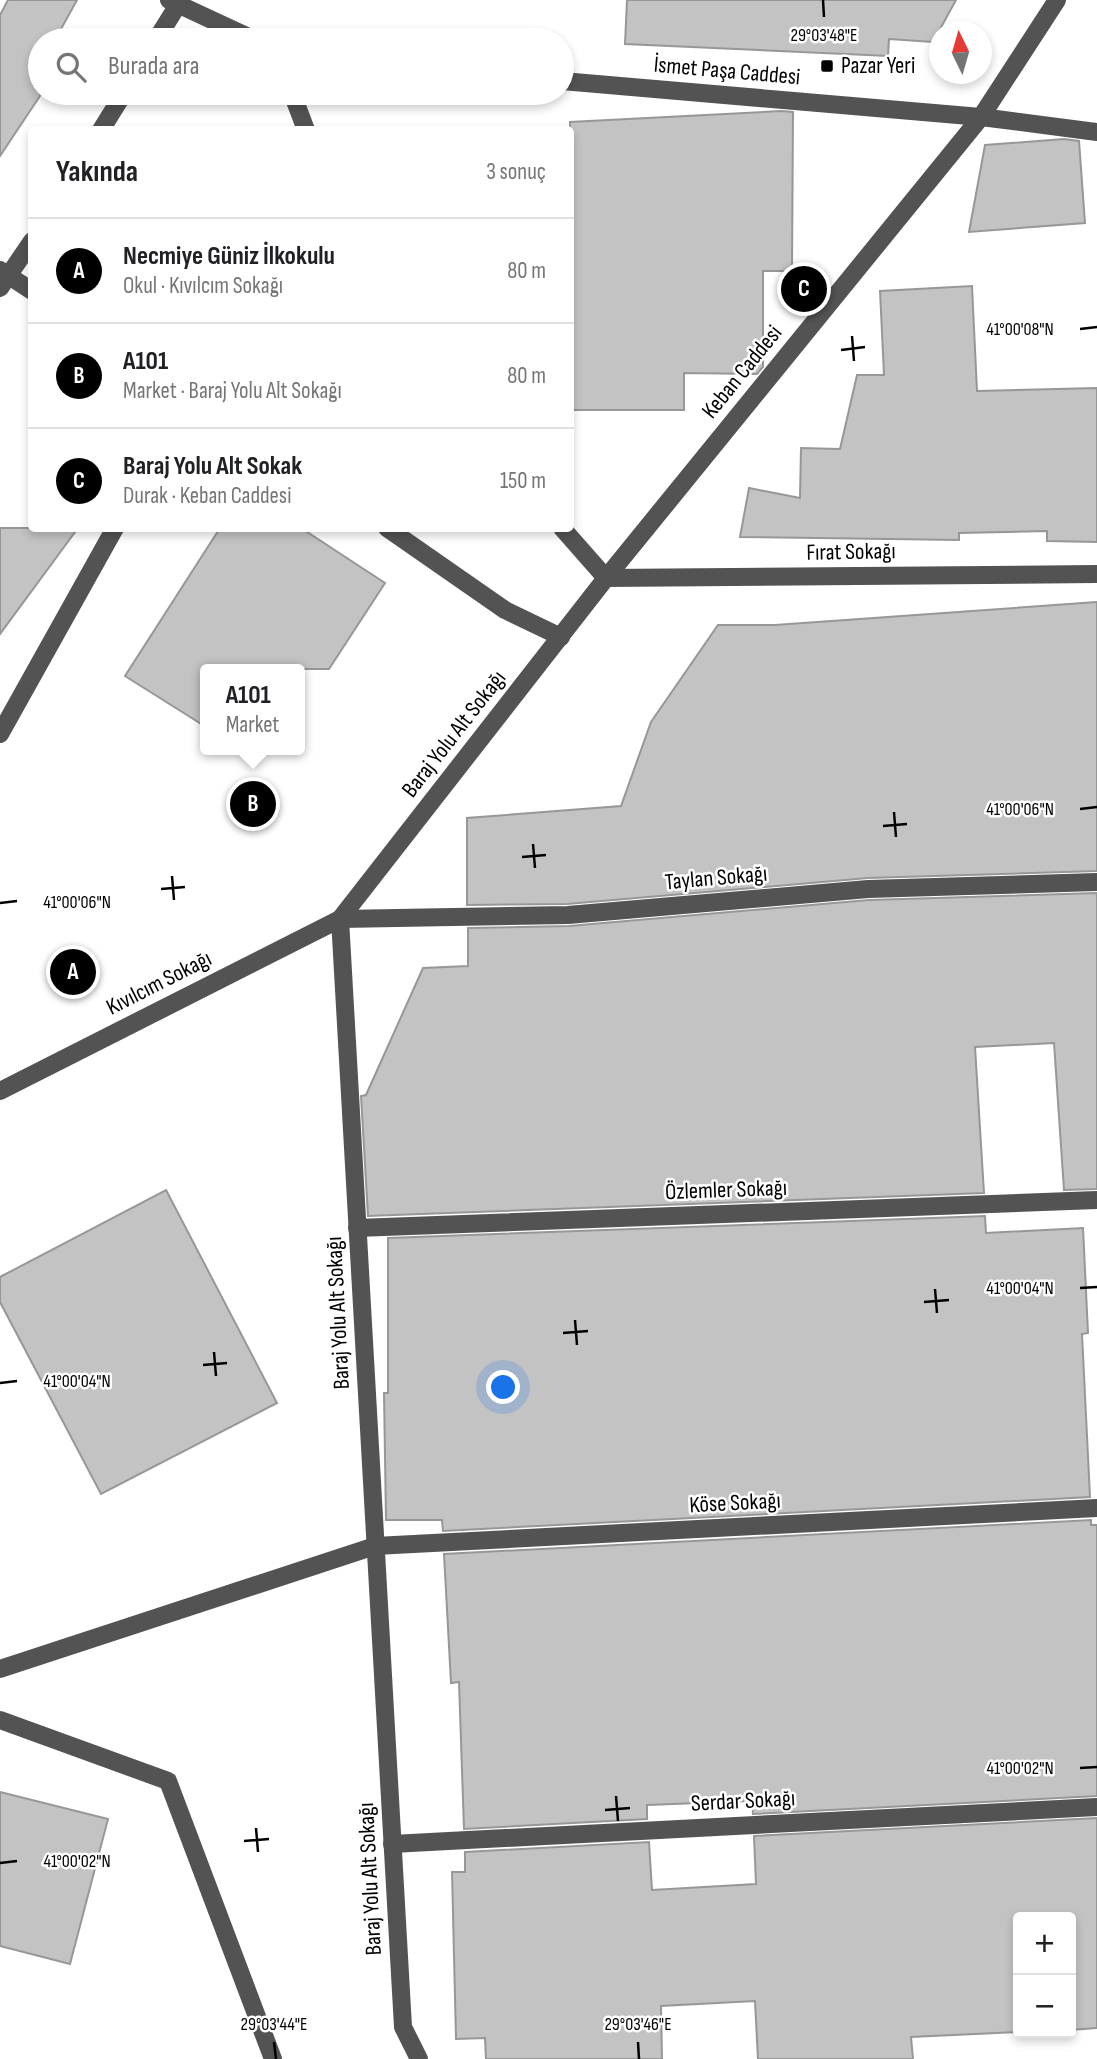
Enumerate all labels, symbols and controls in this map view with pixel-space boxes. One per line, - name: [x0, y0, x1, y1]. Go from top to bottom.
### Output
- north arrow: [929, 21, 992, 84]
- text: 29°03'48"E: [790, 25, 858, 46]
- search box: [28, 28, 574, 105]
- icon: search: [52, 48, 90, 86]
- text: Burada ara: [108, 51, 200, 82]
- street label: İsmet Paşa Caddesi: [653, 51, 801, 91]
- place label: Pazar Yeri: [841, 52, 915, 80]
- marker: Pazar Yeri: [819, 58, 835, 74]
- text: Yakında: [56, 154, 138, 190]
- text: 3 sonuç: [486, 158, 546, 186]
- text: Necmiye Güniz İlkokulu: [123, 241, 335, 272]
- text: A: [74, 257, 84, 285]
- text: 80 m: [507, 257, 546, 285]
- pin: C: [781, 263, 827, 315]
- text: Okul · Kıvılcım Sokağı: [123, 272, 283, 300]
- text: 41°00'08"N: [986, 319, 1054, 340]
- street label: Keban Caddesi: [696, 320, 788, 424]
- text: A101: [123, 346, 168, 377]
- text: B: [74, 362, 84, 390]
- text: 80 m: [507, 362, 546, 390]
- text: Market · Baraj Yolu Alt Sokağı: [123, 377, 342, 405]
- text: Baraj Yolu Alt Sokak: [123, 451, 302, 482]
- text: C: [73, 467, 85, 495]
- text: 150 m: [500, 467, 546, 495]
- text: Durak · Keban Caddesi: [123, 482, 291, 510]
- street label: Fırat Sokağı: [806, 537, 896, 567]
- popup: [200, 664, 305, 755]
- street label: Baraj Yolu Alt Sokağı: [396, 665, 512, 803]
- text: A101: [226, 680, 271, 711]
- text: Market: [226, 711, 279, 739]
- pin: B: [230, 778, 276, 830]
- text: 41°00'06"N: [986, 799, 1054, 820]
- street label: Taylan Sokağı: [664, 860, 768, 896]
- text: 41°00'06"N: [43, 892, 111, 913]
- street label: Kıvılcım Sokağı: [102, 945, 216, 1021]
- pin: A: [50, 946, 96, 998]
- street label: Özlemler Sokağı: [664, 1174, 788, 1206]
- street label: Baraj Yolu Alt Sokağı: [320, 1236, 356, 1390]
- text: 41°00'04"N: [986, 1278, 1054, 1299]
- your location: [486, 1370, 520, 1404]
- text: 41°00'04"N: [43, 1371, 111, 1392]
- street label: Köse Sokağı: [689, 1487, 781, 1519]
- text: 41°00'02"N: [986, 1758, 1054, 1779]
- street label: Serdar Sokağı: [690, 1784, 796, 1818]
- street label: Baraj Yolu Alt Sokağı: [352, 1802, 388, 1956]
- text: 41°00'02"N: [43, 1851, 111, 1872]
- map controls: [1013, 1912, 1076, 2038]
- button: +: [1013, 1912, 1076, 1975]
- button: −: [1013, 1975, 1076, 2038]
- text: 29°03'44"E: [241, 2014, 307, 2035]
- text: 29°03'46"E: [604, 2014, 672, 2035]

